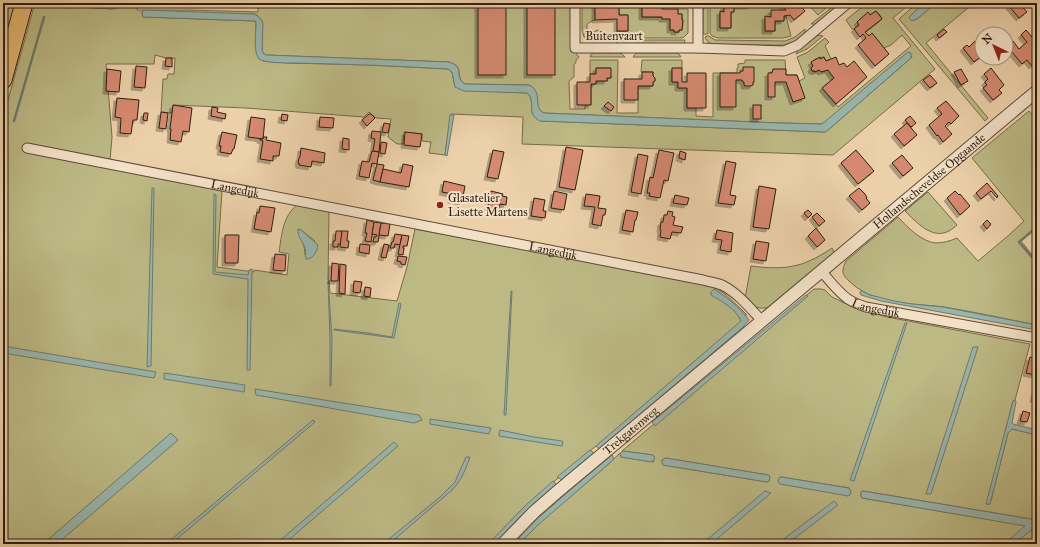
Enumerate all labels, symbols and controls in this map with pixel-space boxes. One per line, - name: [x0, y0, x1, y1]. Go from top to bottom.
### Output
- north arrow: [974, 26, 1014, 66]
- street label: Buitenvaart: [585, 29, 644, 43]
- text: N: [980, 31, 996, 47]
- street label: Hollandscheveldse Opgaande: [870, 130, 988, 232]
- street label: Langedijk: [210, 177, 261, 200]
- place label: Glasatelier Lisette Martens: [448, 191, 528, 219]
- marker: Glasatelier Lisette Martens: [435, 200, 445, 210]
- street label: Langedijk: [528, 239, 579, 262]
- street label: Langedijk: [850, 295, 901, 320]
- street label: Trekgatenweg: [600, 403, 662, 458]

